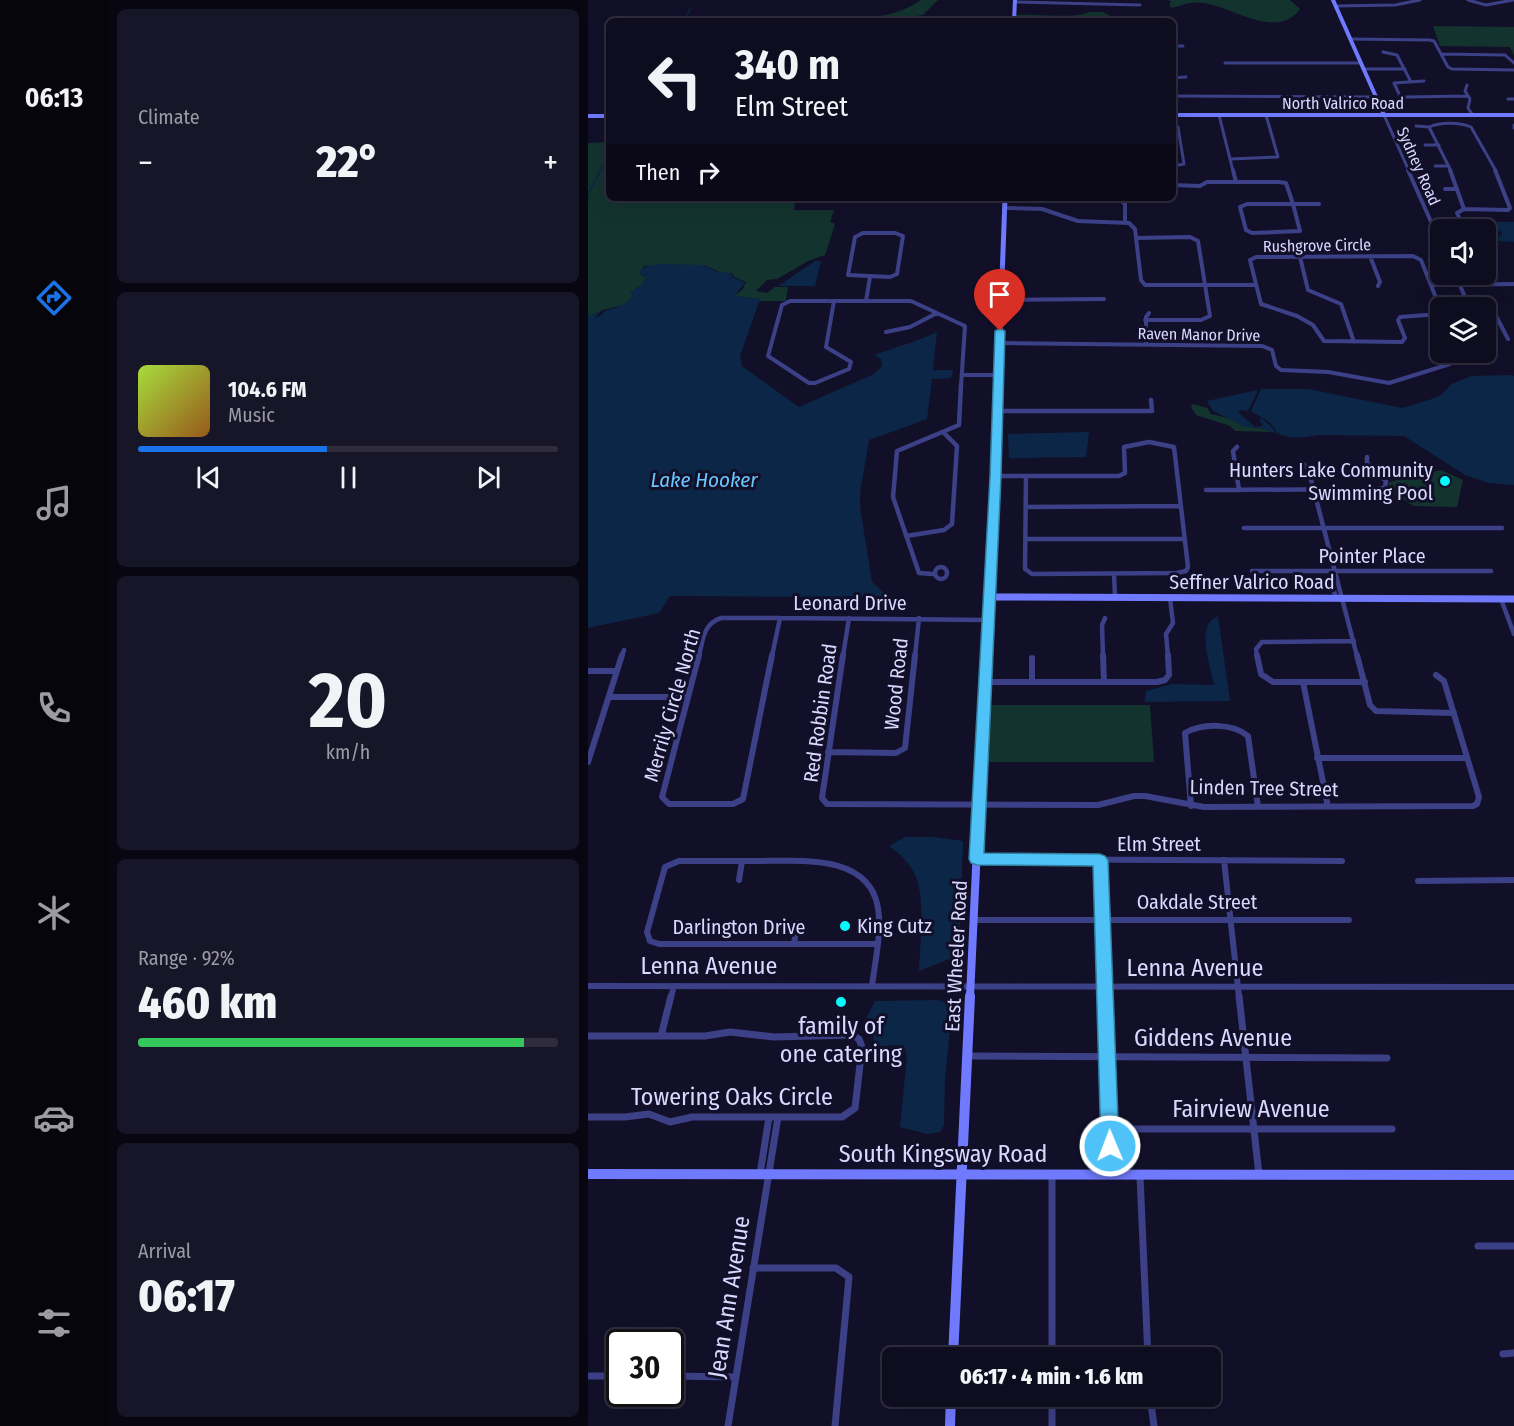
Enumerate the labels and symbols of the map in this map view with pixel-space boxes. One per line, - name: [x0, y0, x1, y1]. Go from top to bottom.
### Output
- street label: North Valrico Road: [1282, 94, 1404, 113]
- street label: Sydney Road: [1393, 124, 1444, 208]
- street label: Rushgrove Circle: [1263, 235, 1371, 256]
- pin: [974, 269, 1025, 331]
- street label: Raven Manor Drive: [1138, 324, 1261, 345]
- place label: Hunters Lake Community Swimming Pool: [1229, 458, 1433, 505]
- water label: Lake Hooker: [650, 467, 758, 493]
- marker: Hunters Lake Community Swimming Pool: [1438, 474, 1452, 488]
- street label: Pointer Place: [1318, 544, 1426, 568]
- street label: Seffner Valrico Road: [1169, 570, 1335, 594]
- street label: Leonard Drive: [793, 591, 907, 615]
- street label: Merrily Circle North: [639, 626, 705, 784]
- street label: Wood Road: [879, 637, 913, 731]
- street label: Red Robbin Road: [798, 642, 842, 784]
- street label: Linden Tree Street: [1189, 775, 1339, 801]
- street label: Elm Street: [1117, 832, 1201, 856]
- street label: East Wheeler Road: [940, 879, 972, 1033]
- street label: Oakdale Street: [1137, 890, 1258, 914]
- place label: King Cutz: [857, 914, 932, 938]
- street label: Darlington Drive: [673, 915, 805, 939]
- marker: King Cutz: [838, 919, 852, 933]
- street label: Lenna Avenue: [641, 952, 777, 980]
- street label: Lenna Avenue: [1127, 954, 1263, 982]
- marker: family of one catering: [834, 995, 848, 1009]
- place label: family of one catering: [780, 1012, 903, 1068]
- street label: Giddens Avenue: [1134, 1024, 1292, 1052]
- street label: Towering Oaks Circle: [631, 1083, 833, 1111]
- street label: Fairview Avenue: [1172, 1095, 1330, 1123]
- position arrow: [1078, 1114, 1142, 1178]
- street label: South Kingsway Road: [839, 1140, 1047, 1168]
- street label: Jean Ann Avenue: [702, 1214, 756, 1380]
- speed limit sign: 30: [606, 1329, 684, 1407]

